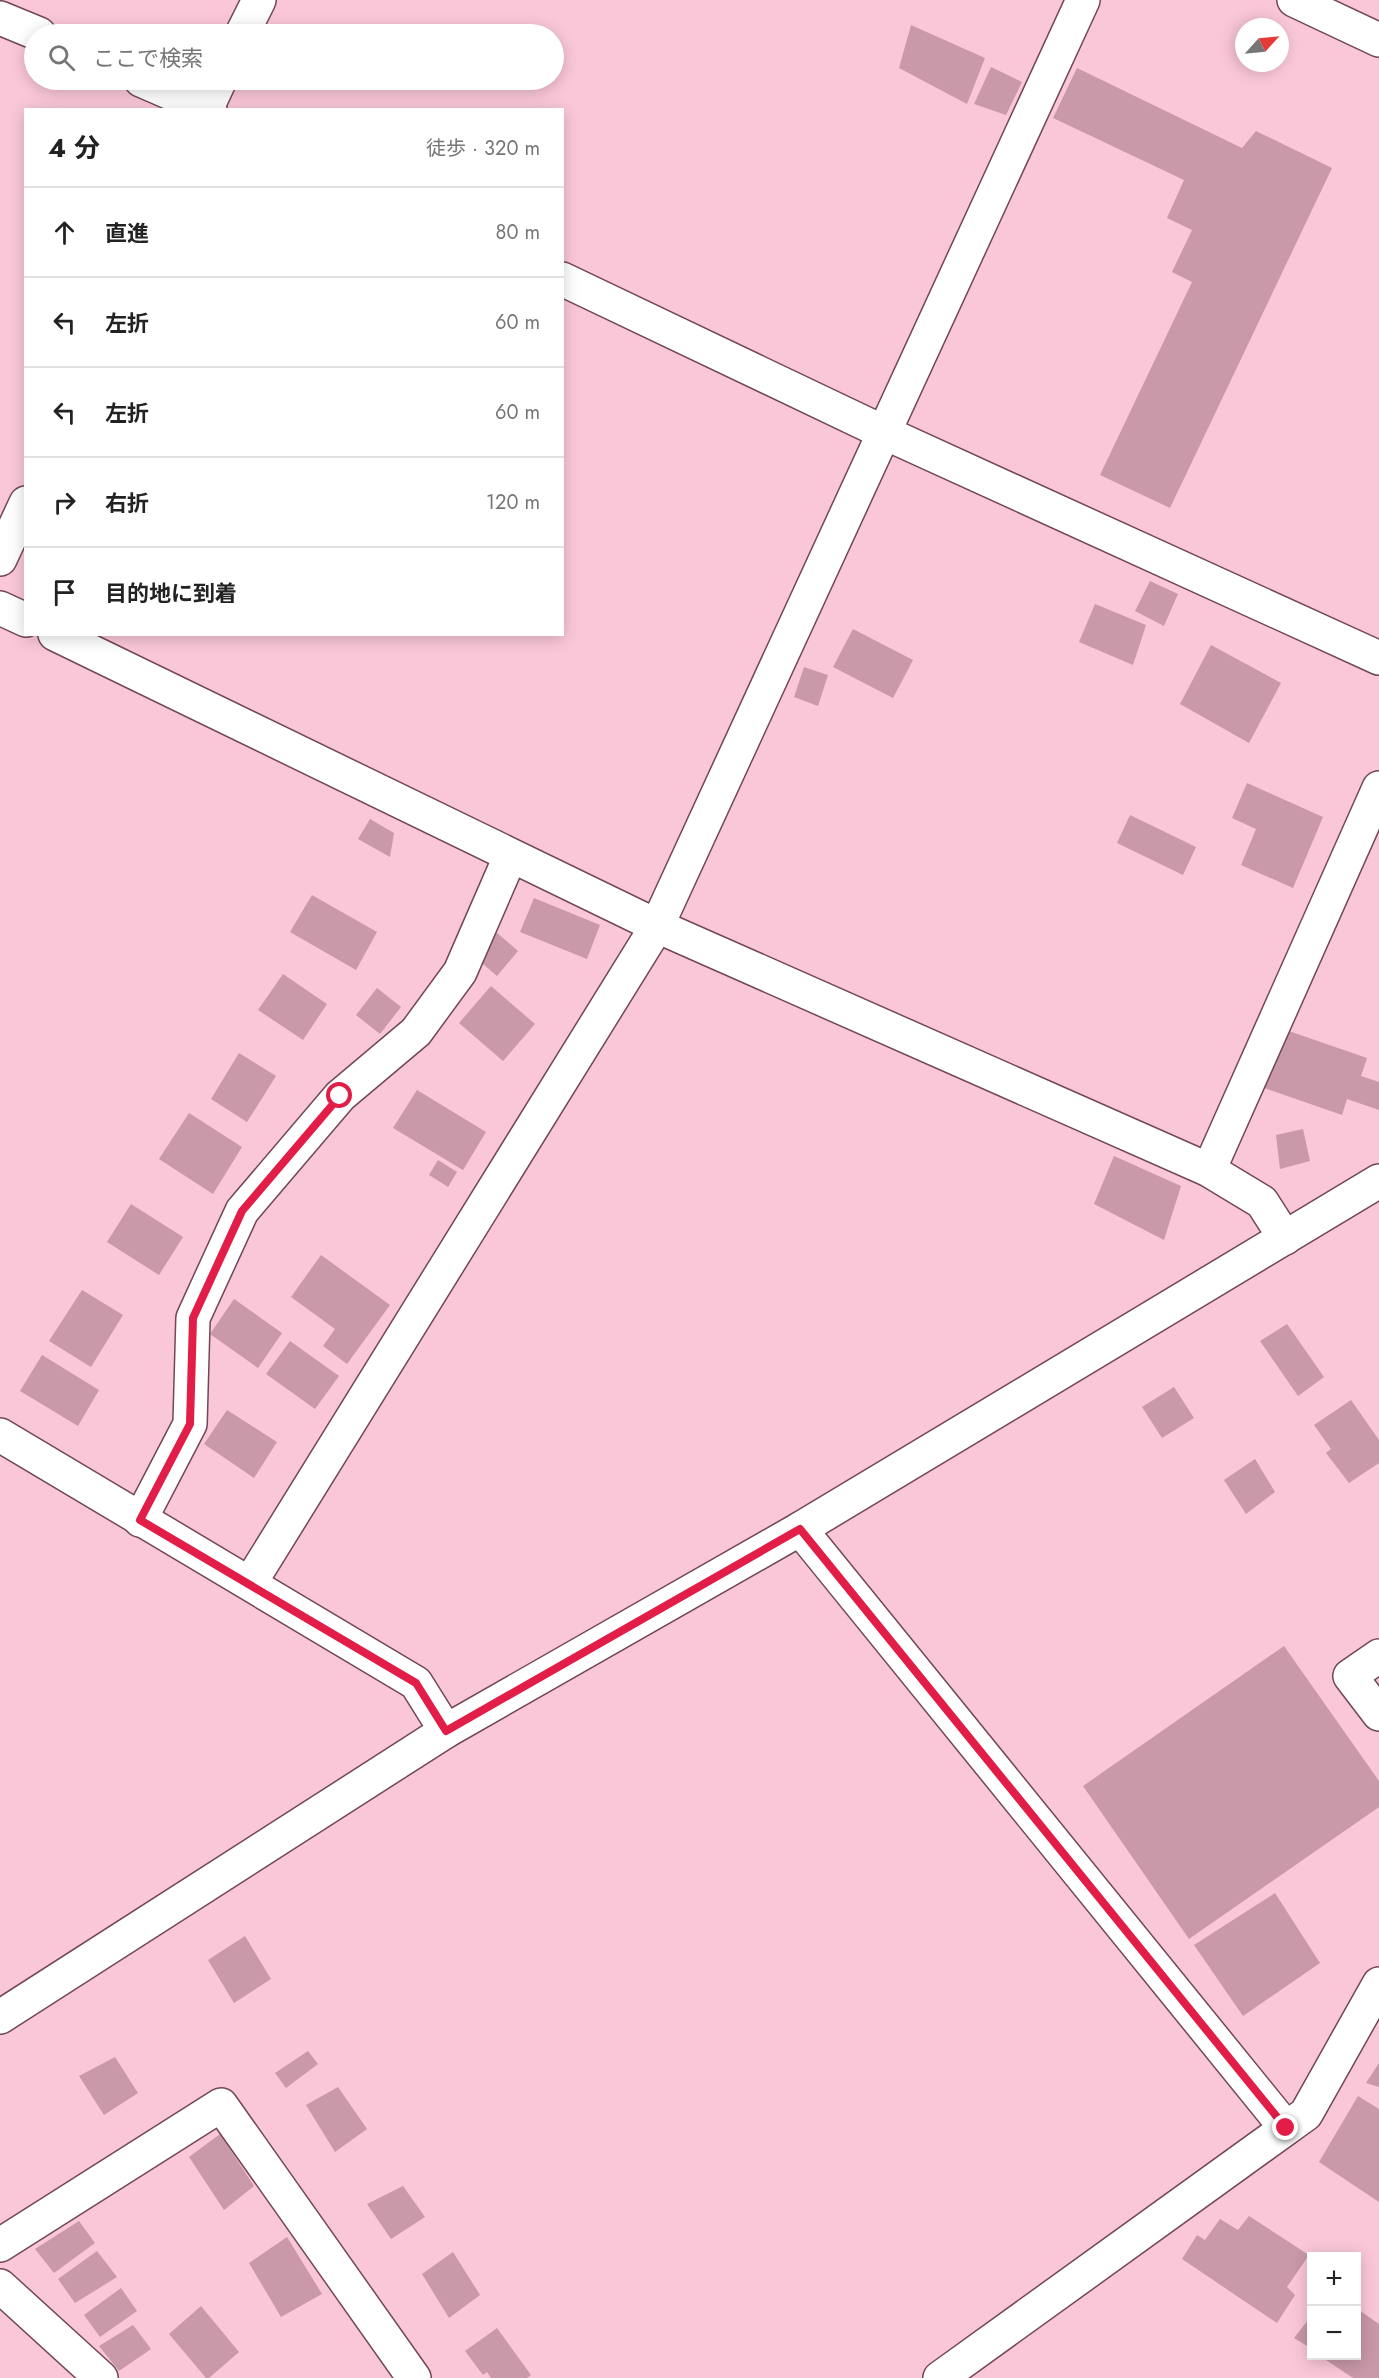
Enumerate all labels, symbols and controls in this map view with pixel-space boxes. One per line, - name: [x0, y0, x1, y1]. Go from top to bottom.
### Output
- north arrow: [1235, 18, 1289, 72]
- search box: [24, 24, 564, 90]
- icon: search: [45, 41, 78, 74]
- text: ここで検索: [93, 42, 203, 74]
- text: 4 分: [48, 129, 100, 167]
- text: 徒歩 · 320 m: [426, 134, 540, 163]
- icon: ahead: [48, 216, 81, 249]
- text: 直進: [105, 217, 149, 249]
- text: 80 m: [495, 218, 540, 247]
- icon: left: [48, 306, 81, 339]
- text: 左折: [105, 307, 149, 339]
- text: 60 m: [495, 308, 540, 337]
- icon: left: [48, 396, 81, 429]
- text: 左折: [105, 397, 149, 429]
- text: 60 m: [495, 398, 540, 427]
- icon: right: [48, 486, 81, 519]
- text: 右折: [105, 487, 149, 519]
- text: 120 m: [486, 488, 540, 517]
- icon: arrive: [48, 576, 81, 609]
- text: 目的地に到着: [105, 577, 237, 609]
- route start: [326, 1082, 352, 1108]
- route end: [1272, 2114, 1298, 2140]
- map controls: [1307, 2252, 1361, 2360]
- button: +: [1307, 2252, 1361, 2306]
- button: −: [1307, 2306, 1361, 2360]

